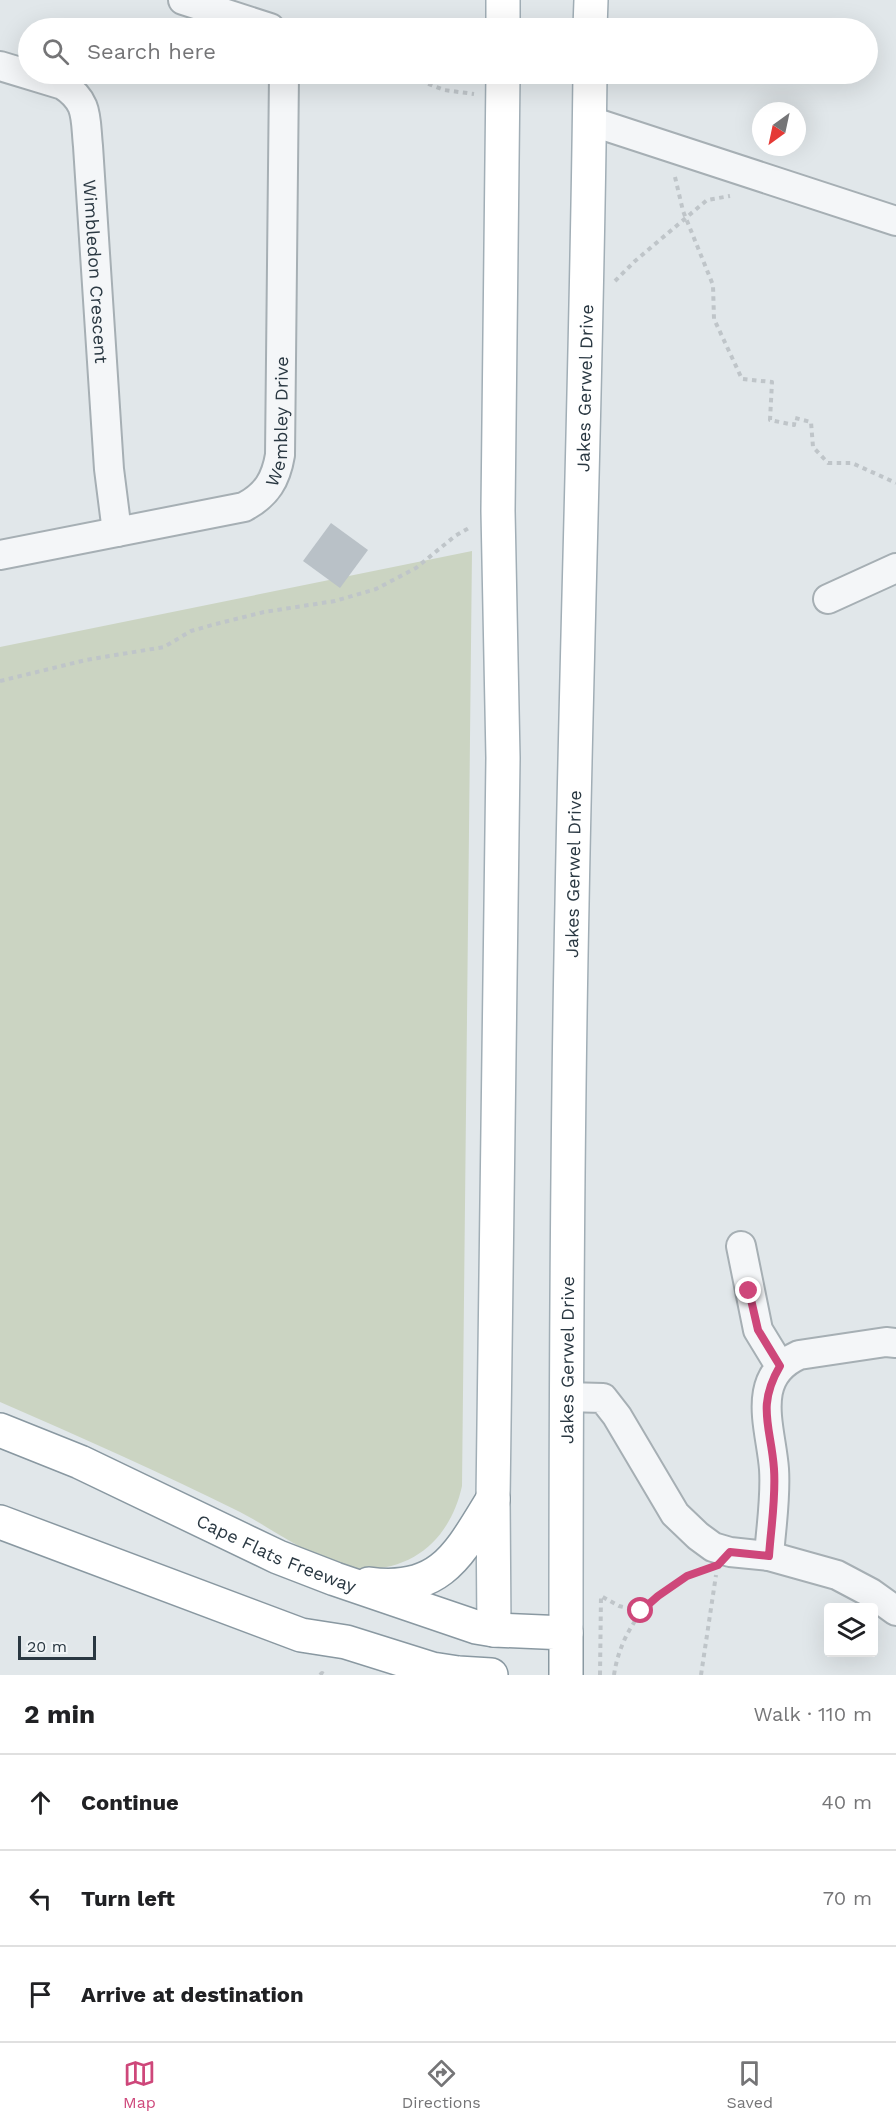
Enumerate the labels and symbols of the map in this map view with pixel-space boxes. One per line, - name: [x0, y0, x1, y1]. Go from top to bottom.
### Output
- north arrow: [752, 102, 806, 156]
- street label: Wimbledon Crescent: [80, 179, 113, 365]
- street label: Jakes Gerwel Drive: [572, 304, 597, 472]
- street label: Wembley Drive: [260, 356, 292, 490]
- street label: Jakes Gerwel Drive: [560, 790, 585, 958]
- street label: Jakes Gerwel Drive: [556, 1276, 578, 1444]
- route end: [735, 1277, 761, 1303]
- street label: Cape Flats Freeway: [194, 1509, 360, 1596]
- route start: [627, 1597, 653, 1623]
- scale bar: [18, 1633, 96, 1660]

